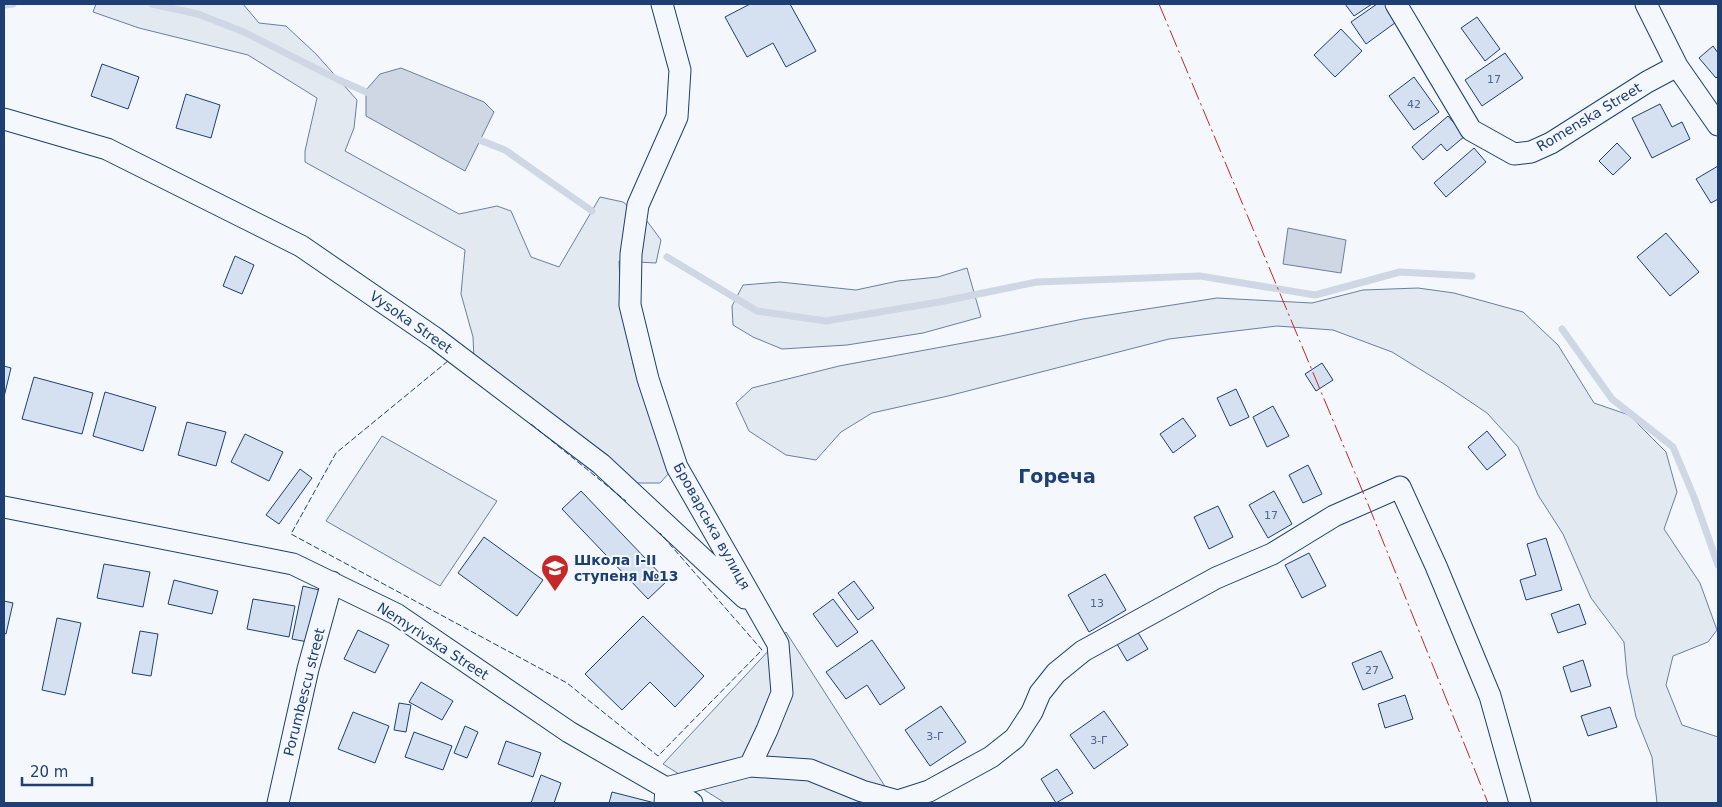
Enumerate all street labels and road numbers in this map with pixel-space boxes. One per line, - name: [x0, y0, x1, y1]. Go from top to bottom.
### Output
- street label: Romenska Street: [1534, 79, 1645, 155]
- street label: Vysoka Street: [367, 288, 456, 357]
- street label: Броварська вулиця: [670, 460, 754, 592]
- street label: Nemyrivska Street: [374, 599, 492, 683]
- street label: Porumbescu street: [280, 626, 328, 758]

